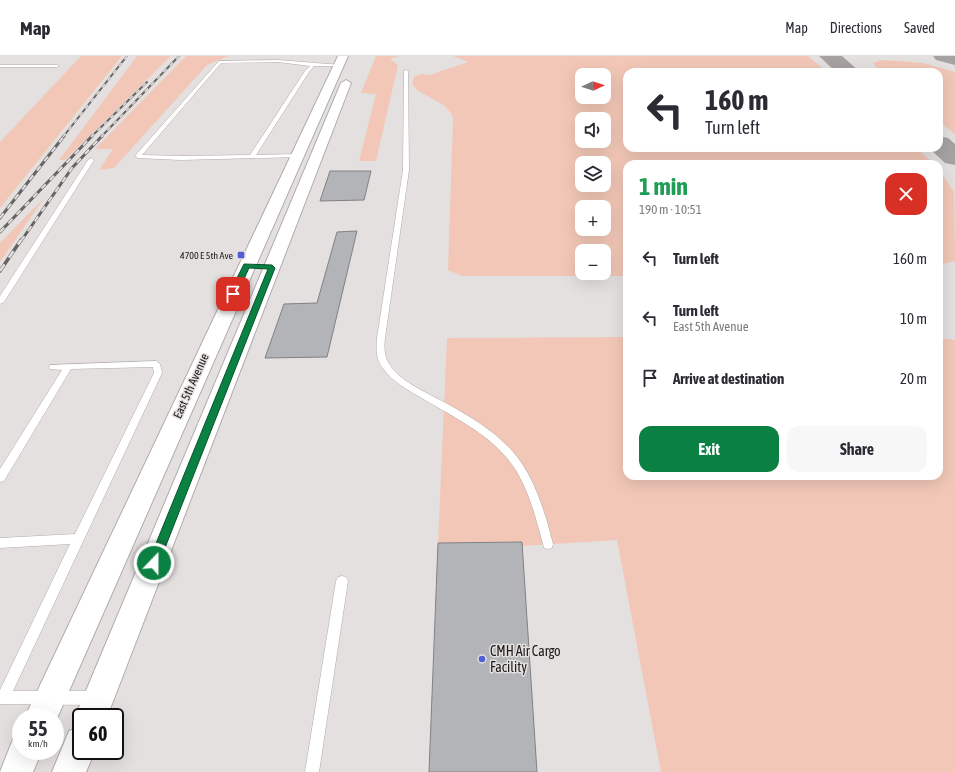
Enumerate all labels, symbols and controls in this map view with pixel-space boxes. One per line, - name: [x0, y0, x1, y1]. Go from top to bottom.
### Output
- text: Map: [20, 17, 51, 39]
- text: Map: [785, 20, 808, 36]
- text: Directions: [830, 20, 882, 36]
- text: Saved: [904, 20, 935, 36]
- north arrow: [575, 68, 611, 104]
- map controls: [575, 68, 611, 280]
- icon: left: [639, 84, 691, 136]
- text: 160 m: [705, 84, 768, 116]
- button: sound: [575, 112, 611, 148]
- text: Turn left: [705, 117, 760, 138]
- button: layers: [575, 156, 611, 192]
- text: 1 min: [639, 173, 688, 200]
- button: close: [885, 173, 927, 215]
- button: +: [575, 200, 611, 236]
- text: 190 m · 10:51: [639, 202, 702, 217]
- button: −: [575, 244, 611, 280]
- icon: left: [639, 247, 661, 269]
- place label: 4700 E 5th Ave: [180, 250, 233, 261]
- marker: 4700 E 5th Ave: [236, 250, 246, 260]
- text: Turn left: [673, 250, 719, 267]
- text: 160 m: [893, 250, 927, 267]
- pin: [216, 277, 250, 311]
- icon: arrive: [222, 283, 244, 305]
- text: Turn left: [673, 302, 719, 319]
- icon: left: [639, 307, 661, 329]
- text: 10 m: [900, 310, 927, 327]
- text: East 5th Avenue: [673, 319, 749, 334]
- street label: East 5th Avenue: [170, 351, 212, 421]
- icon: arrive: [639, 367, 661, 389]
- text: Arrive at destination: [673, 370, 784, 387]
- text: 20 m: [900, 370, 927, 387]
- button: Exit: [639, 426, 779, 472]
- button: Share: [787, 426, 927, 472]
- position arrow: [133, 542, 175, 584]
- place label: CMH Air Cargo Facility: [490, 643, 561, 675]
- marker: CMH Air Cargo Facility: [477, 654, 487, 664]
- speed limit sign: 60: [72, 708, 124, 760]
- text: 55: [29, 717, 47, 740]
- text: km/h: [28, 738, 48, 749]

